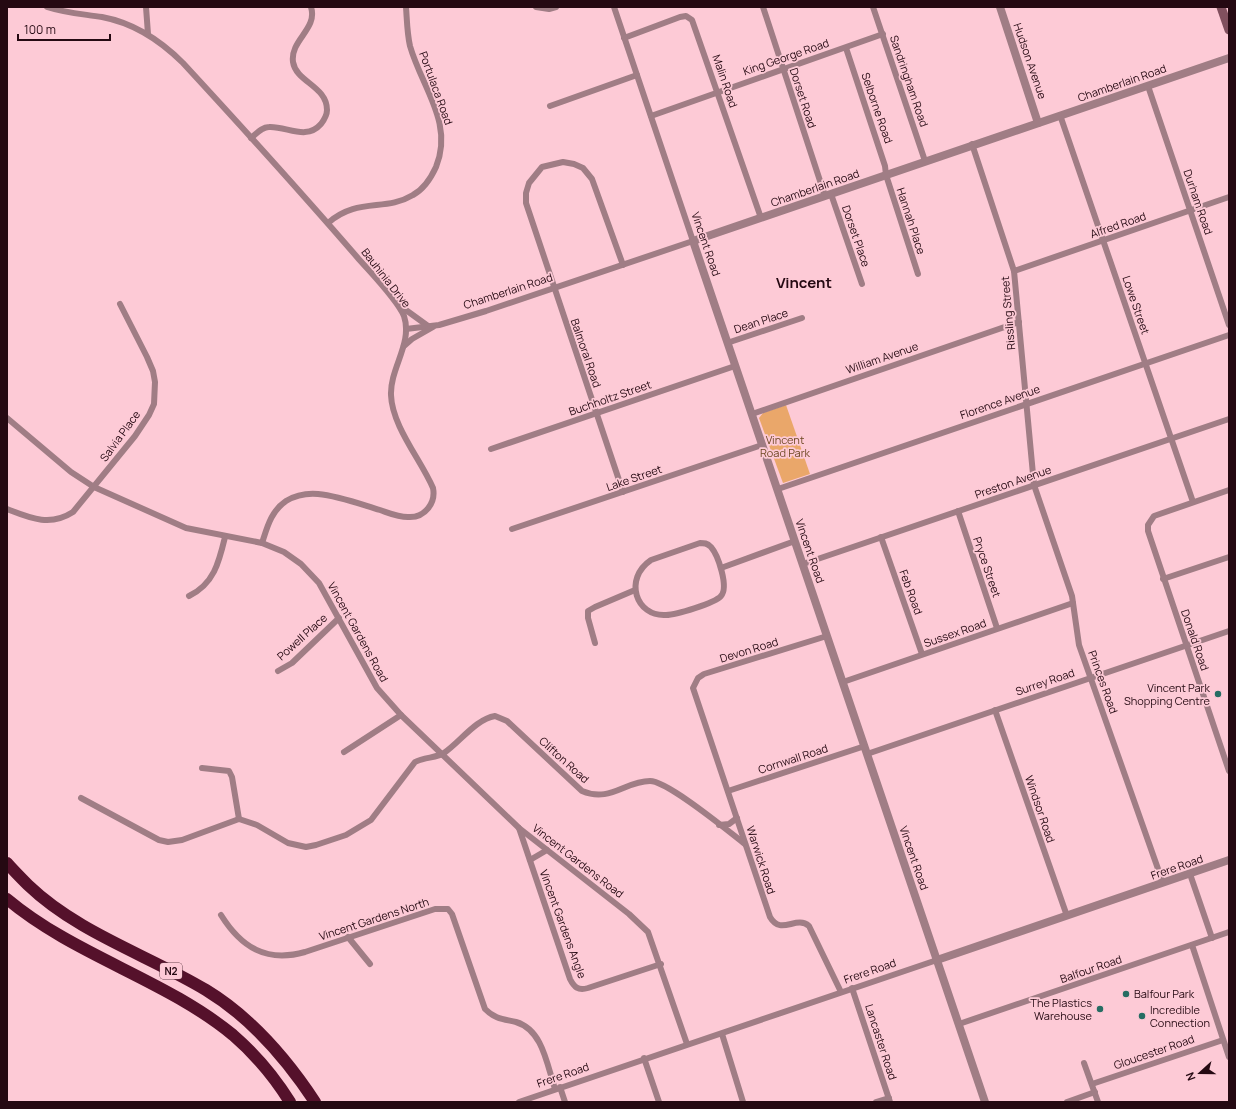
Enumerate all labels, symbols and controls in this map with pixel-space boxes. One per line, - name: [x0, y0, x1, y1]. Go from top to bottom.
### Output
- scale bar: [18, 16, 110, 42]
- text: 100 m: [24, 21, 56, 38]
- street label: Hudson Avenue: [1010, 21, 1051, 101]
- street label: Sandringham Road: [887, 33, 932, 129]
- street label: King George Road: [741, 35, 831, 78]
- street label: Portulaca Road: [416, 49, 457, 127]
- street label: Malin Road: [709, 52, 742, 109]
- street label: Chamberlain Road: [1076, 60, 1168, 105]
- street label: Dorset Road: [787, 66, 820, 130]
- street label: Selborne Road: [858, 70, 897, 145]
- street label: Chamberlain Road: [769, 165, 861, 210]
- street label: Durham Road: [1180, 167, 1217, 236]
- street label: Hannah Place: [894, 186, 929, 257]
- street label: Dorset Place: [839, 203, 874, 269]
- street label: Alfred Road: [1088, 208, 1148, 241]
- street label: Vincent Road: [688, 210, 724, 278]
- street label: Bauhinia Drive: [358, 245, 415, 311]
- street label: Chamberlain Road: [461, 269, 554, 312]
- district label: Vincent: [776, 272, 832, 293]
- street label: Lowe Street: [1119, 274, 1154, 336]
- street label: Rissling Street: [997, 276, 1018, 350]
- street label: Dean Place: [732, 305, 790, 336]
- street label: Balmoral Road: [568, 316, 605, 389]
- street label: William Avenue: [844, 338, 921, 377]
- street label: Buchholtz Street: [567, 376, 653, 419]
- street label: Florence Avenue: [958, 381, 1042, 422]
- street label: Salvia Place: [96, 407, 144, 464]
- park label: Vincent Road Park: [760, 432, 811, 460]
- street label: Lake Street: [604, 461, 664, 494]
- street label: Preston Avenue: [973, 461, 1054, 502]
- street label: Vincent Road: [792, 517, 828, 585]
- street label: Pryce Street: [970, 535, 1005, 599]
- street label: Feb Road: [896, 567, 926, 616]
- street label: Vincent Gardens Road: [325, 579, 392, 684]
- street label: Donald Road: [1178, 607, 1213, 672]
- street label: Powell Place: [273, 610, 330, 663]
- street label: Sussex Road: [922, 615, 988, 650]
- street label: Devon Road: [718, 634, 780, 666]
- street label: Princes Road: [1085, 648, 1122, 715]
- street label: Surrey Road: [1013, 664, 1076, 699]
- place label: Vincent Park Shopping Centre: [1124, 680, 1211, 708]
- marker: Vincent Park Shopping Centre: [1213, 689, 1223, 699]
- street label: Clifton Road: [536, 733, 593, 786]
- street label: Cornwall Road: [756, 740, 830, 777]
- street label: Windsor Road: [1022, 773, 1059, 844]
- street label: Vincent Gardens Road: [530, 820, 627, 901]
- street label: Warwick Road: [743, 824, 780, 896]
- street label: Vincent Road: [896, 824, 932, 892]
- street label: Frere Road: [1149, 851, 1205, 882]
- street label: Vincent Gardens Angle: [537, 867, 590, 981]
- street label: Vincent Gardens North: [317, 894, 431, 943]
- street label: Balfour Road: [1058, 951, 1124, 986]
- street label: Frere Road: [842, 955, 898, 986]
- road number: N2: [160, 963, 182, 979]
- place label: Balfour Park: [1134, 986, 1195, 1001]
- marker: Balfour Park: [1121, 989, 1131, 999]
- place label: The Plastics Warehouse: [1030, 995, 1093, 1023]
- street label: Lancaster Road: [862, 1002, 901, 1082]
- place label: Incredible Connection: [1150, 1002, 1210, 1030]
- marker: The Plastics Warehouse: [1095, 1004, 1105, 1014]
- marker: Incredible Connection: [1137, 1011, 1147, 1021]
- street label: Gloucester Road: [1112, 1031, 1196, 1072]
- north arrow: [1180, 1053, 1220, 1093]
- street label: Frere Road: [535, 1059, 591, 1090]
- text: N: [1182, 1070, 1199, 1083]

